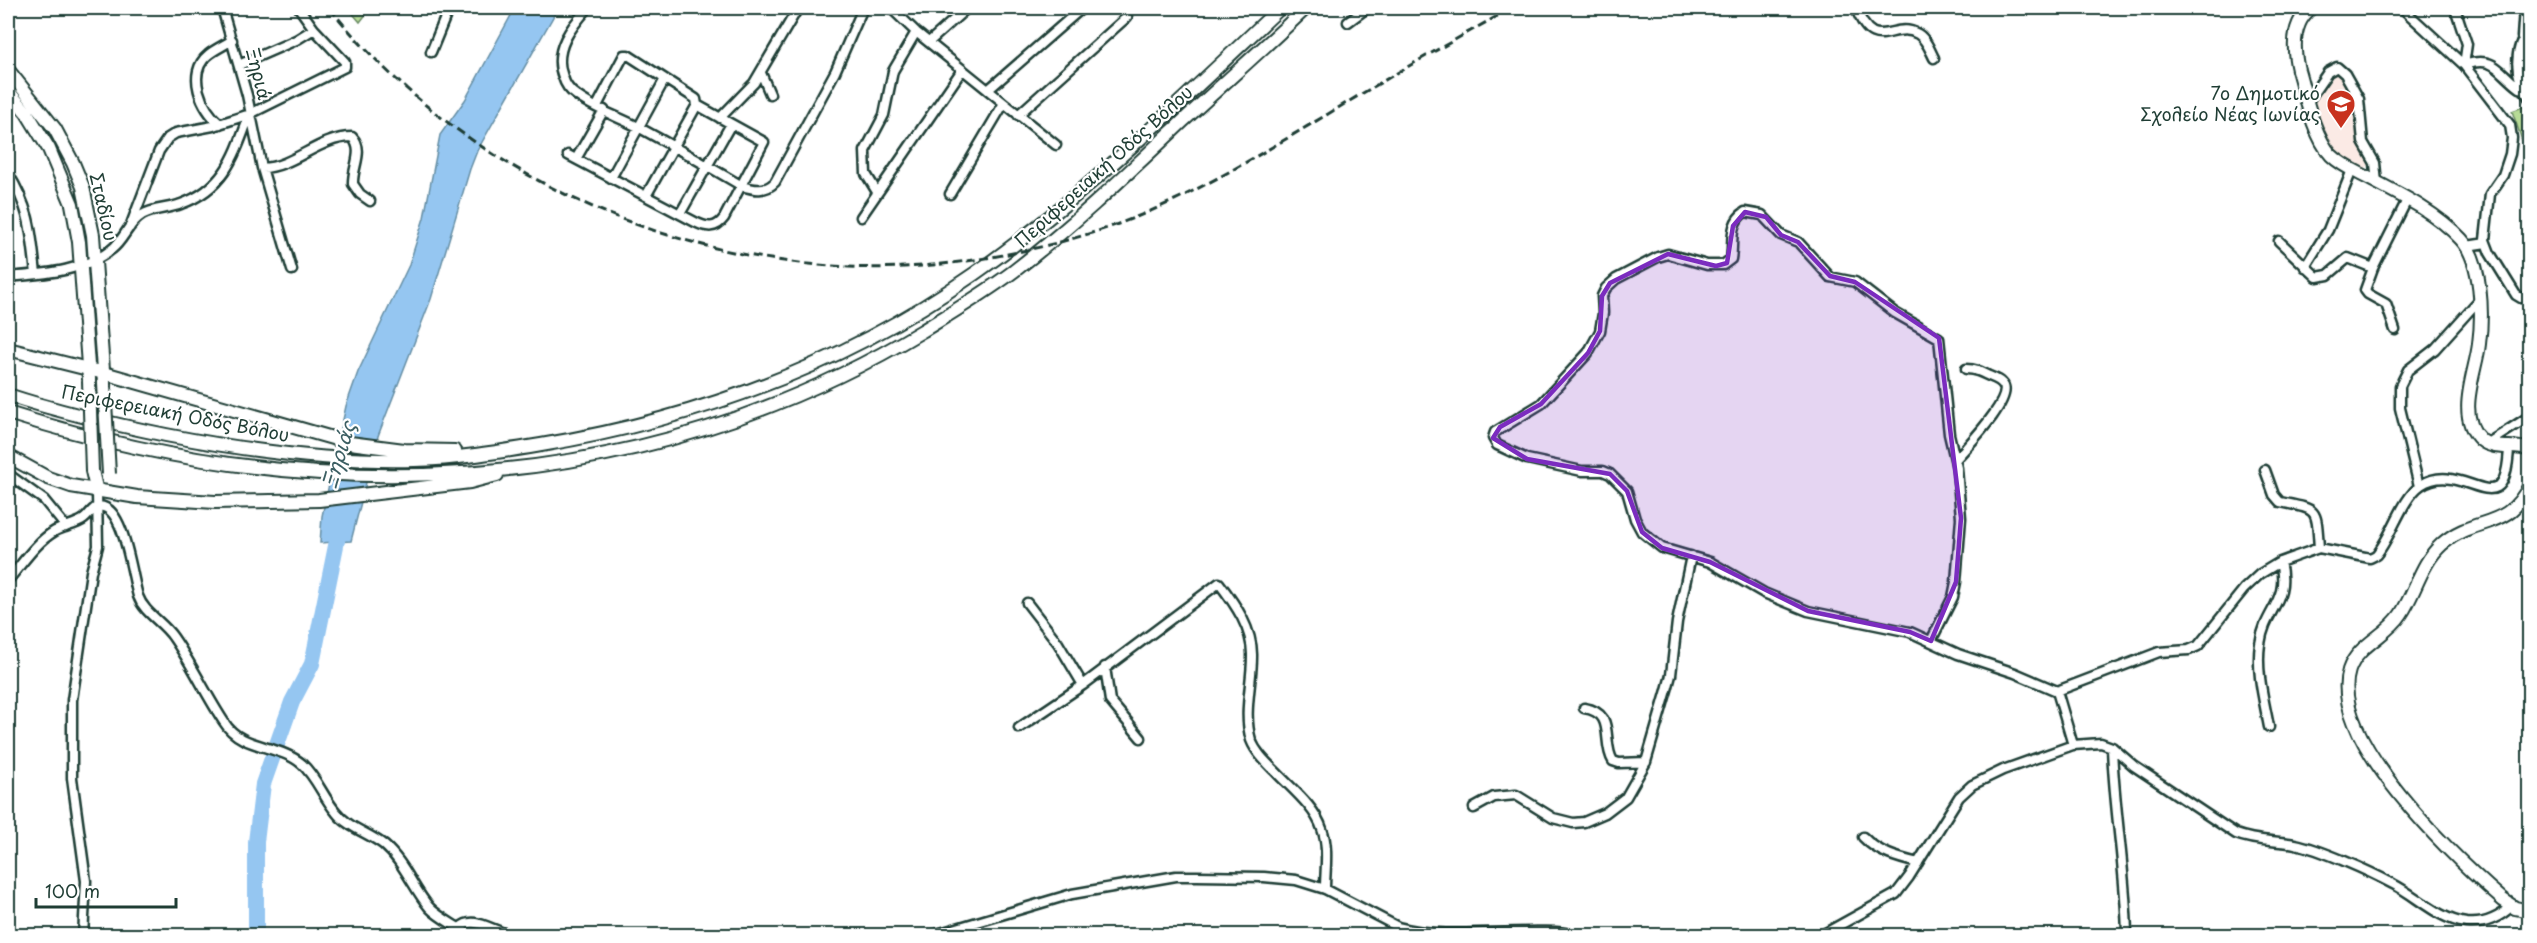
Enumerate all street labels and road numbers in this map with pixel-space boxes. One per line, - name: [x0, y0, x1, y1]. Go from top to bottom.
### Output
- street label: Ξηριά: [240, 45, 279, 103]
- street label: Περιφερειακή Οδός Βόλου: [1008, 78, 1198, 254]
- street label: Σταδίου: [84, 170, 125, 243]
- street label: Περιφερειακή Οδός Βόλου: [59, 377, 292, 448]

